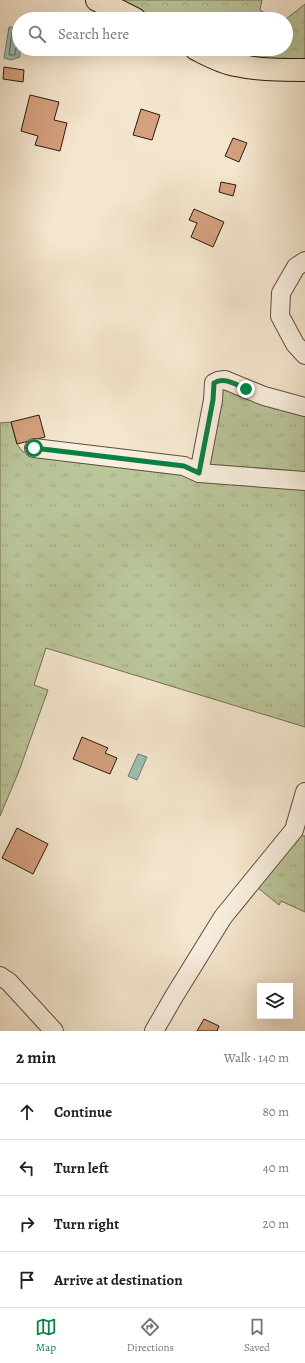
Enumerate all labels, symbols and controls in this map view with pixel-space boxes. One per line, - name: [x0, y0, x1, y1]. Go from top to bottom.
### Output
- search box: [12, 12, 293, 56]
- icon: search: [26, 23, 48, 45]
- text: Search here: [58, 24, 129, 44]
- route end: [237, 380, 255, 398]
- route start: [25, 439, 43, 457]
- map controls: [257, 983, 293, 1019]
- button: layers: [257, 983, 293, 1019]
- text: 2 min: [16, 1046, 56, 1069]
- text: Walk · 140 m: [224, 1049, 289, 1066]
- icon: ahead: [16, 1101, 38, 1123]
- text: Continue: [54, 1102, 112, 1122]
- text: 80 m: [262, 1103, 289, 1120]
- icon: left: [16, 1157, 38, 1179]
- text: Turn left: [54, 1158, 109, 1178]
- text: 40 m: [263, 1159, 289, 1176]
- icon: right: [16, 1213, 38, 1235]
- text: Turn right: [54, 1214, 119, 1234]
- text: 20 m: [263, 1215, 289, 1232]
- icon: arrive: [16, 1269, 38, 1291]
- text: Arrive at destination: [54, 1270, 183, 1290]
- tab: Map: [35, 1316, 57, 1355]
- tab: Directions: [127, 1316, 174, 1355]
- tab: Saved: [244, 1316, 270, 1355]

